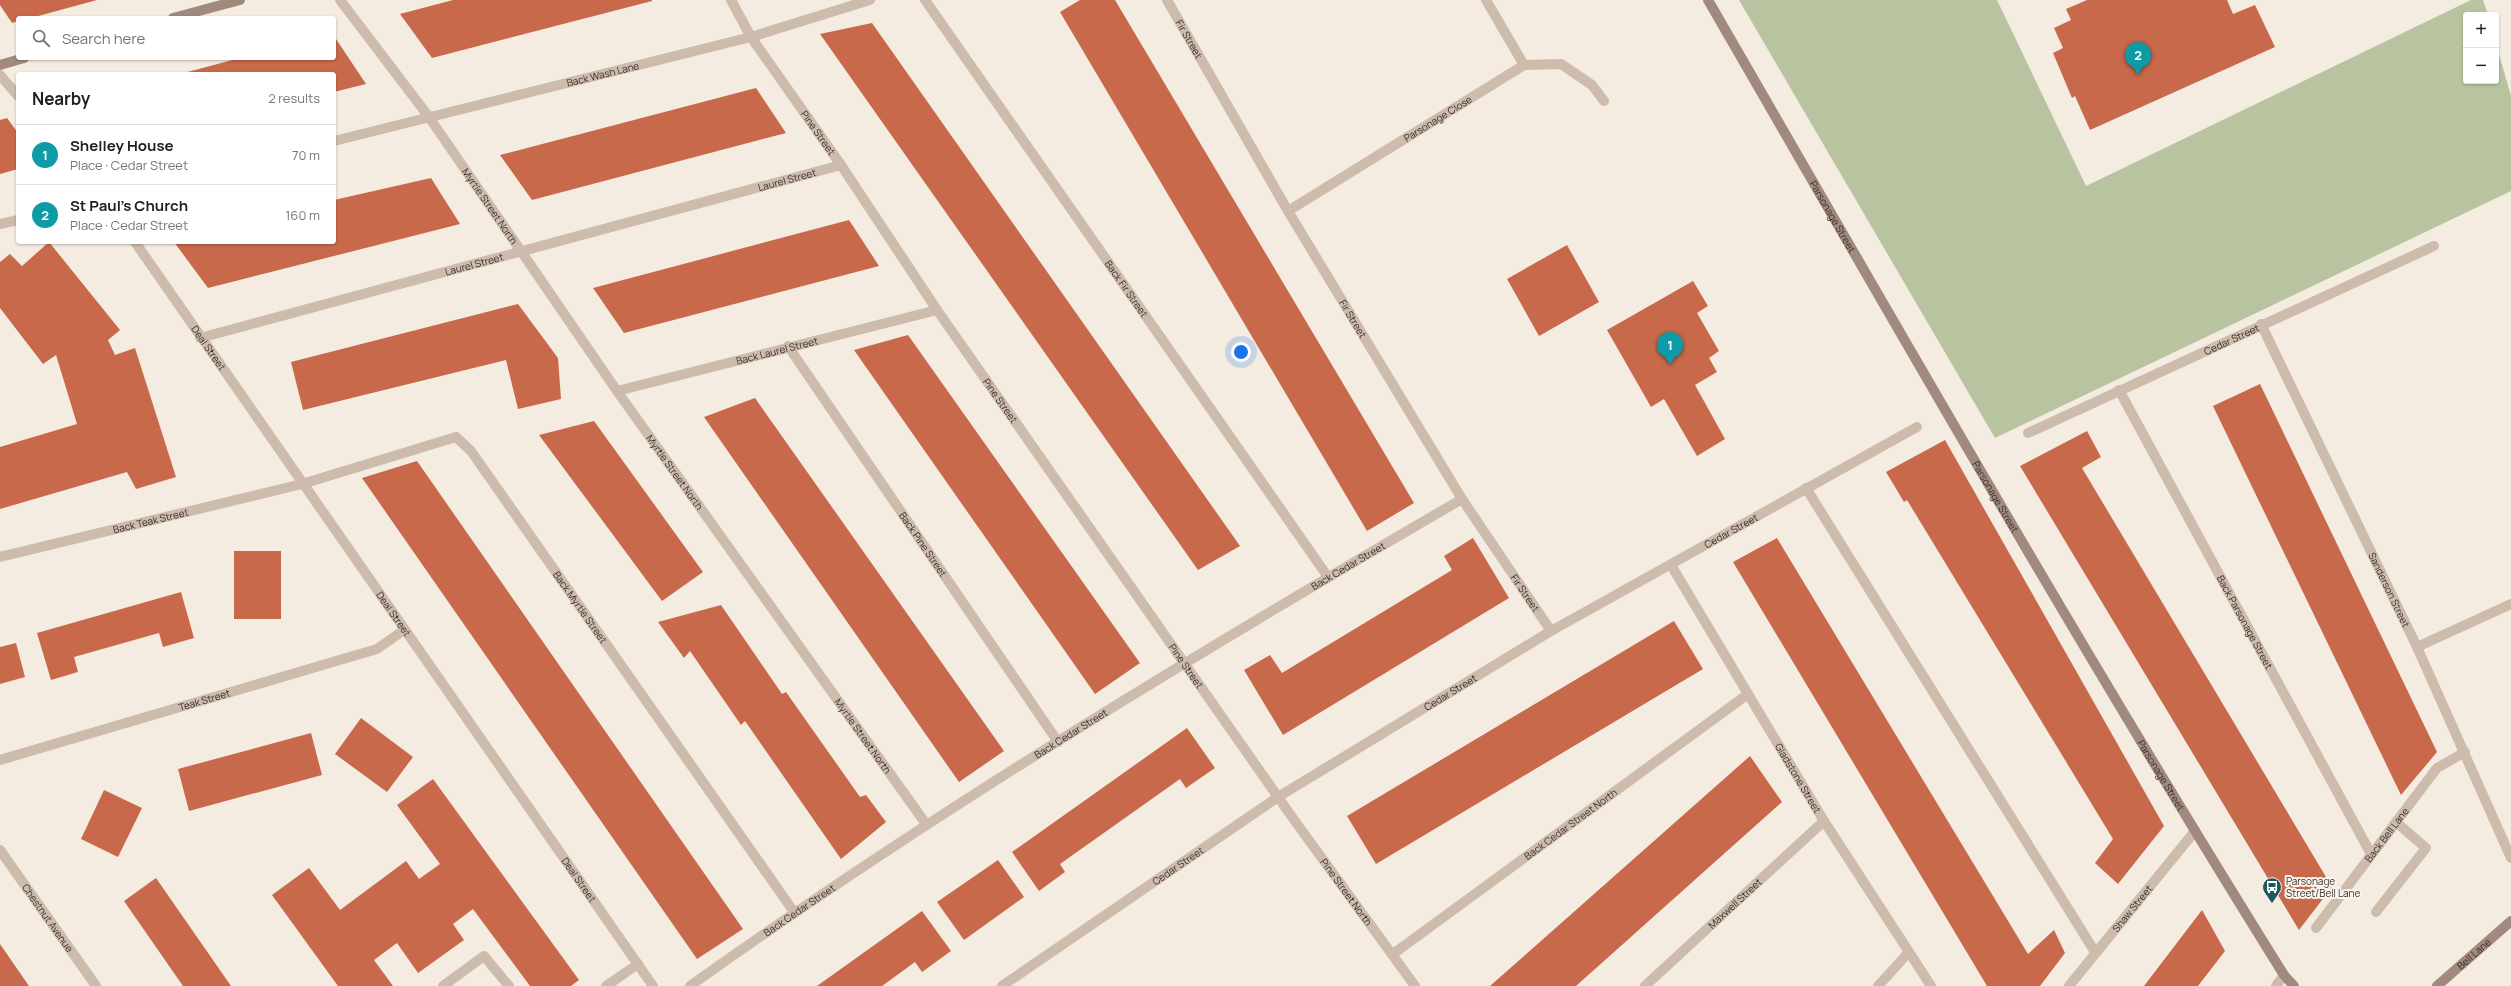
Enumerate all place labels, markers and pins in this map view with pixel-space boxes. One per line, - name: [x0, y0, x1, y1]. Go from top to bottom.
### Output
- pin: 2: [2125, 42, 2151, 75]
- pin: 1: [1657, 332, 1683, 365]
- place label: Parsonage Street/Bell Lane: [2286, 874, 2360, 900]
- bus stop icon: Parsonage Street/Bell Lane: [2261, 876, 2283, 904]

